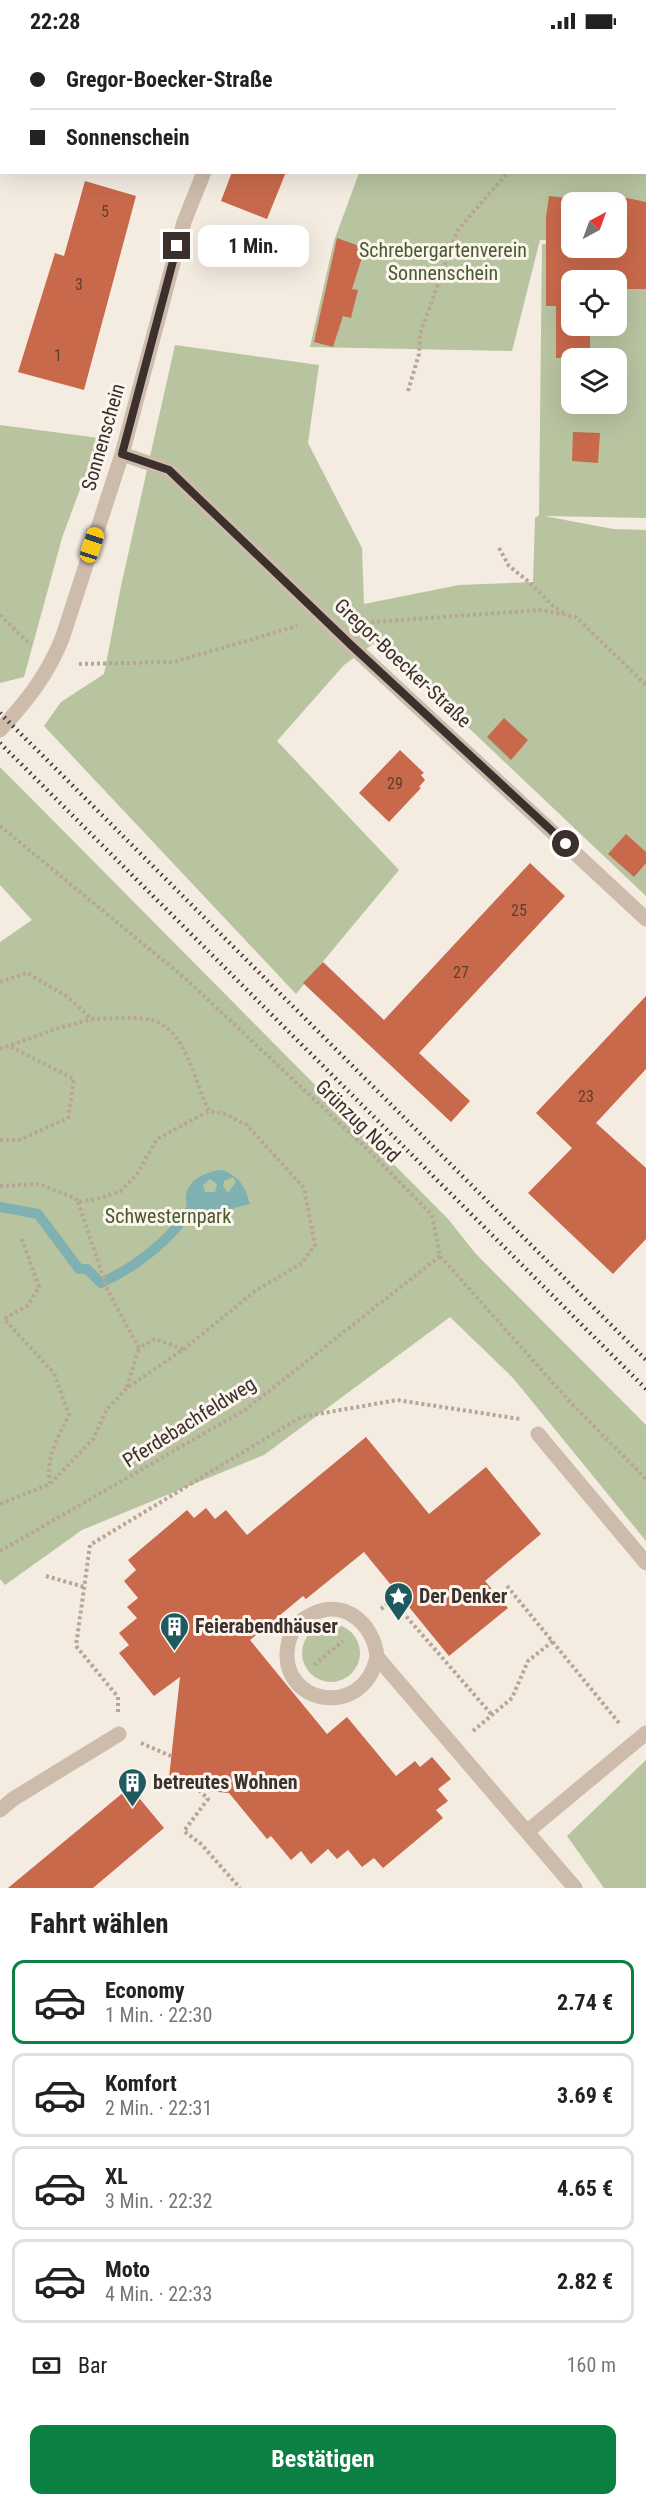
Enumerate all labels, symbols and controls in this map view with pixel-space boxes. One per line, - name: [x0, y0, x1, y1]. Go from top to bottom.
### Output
- text: 22:28: [30, 9, 81, 34]
- text: Gregor-Boecker-Straße: [66, 67, 272, 92]
- text: Sonnenschein: [66, 125, 190, 150]
- north arrow: [561, 192, 627, 258]
- map controls: [561, 192, 627, 414]
- house number: 5: [101, 202, 109, 221]
- callout: 1 Min.: [198, 225, 309, 267]
- route end: [163, 232, 190, 259]
- text: 1 Min.: [228, 234, 279, 258]
- park label: Schrebergartenverein Sonnenschein: [359, 238, 527, 285]
- button: locate: [561, 270, 627, 336]
- house number: 3: [75, 275, 83, 294]
- house number: 1: [54, 346, 62, 365]
- button: layers: [561, 348, 627, 414]
- street label: Sonnenschein: [76, 381, 130, 493]
- car: [78, 525, 106, 565]
- street label: Gregor-Boecker-Straße: [330, 593, 476, 733]
- house number: 29: [387, 774, 403, 793]
- route start: [552, 830, 579, 857]
- house number: 25: [511, 901, 527, 920]
- house number: 27: [453, 963, 469, 982]
- street label: Grünzug Nord: [311, 1075, 405, 1167]
- house number: 23: [578, 1087, 594, 1106]
- park label: Schwesternpark: [105, 1204, 231, 1228]
- street label: Pferdebachfeldweg: [118, 1371, 260, 1473]
- place icon: Der Denker: [382, 1580, 414, 1622]
- place label: Der Denker: [419, 1584, 508, 1608]
- building icon: Feierabendhäuser: [158, 1610, 190, 1652]
- place label: Feierabendhäuser: [195, 1614, 338, 1638]
- building icon: betreutes Wohnen: [116, 1766, 148, 1808]
- place label: betreutes Wohnen: [153, 1770, 298, 1794]
- text: Fahrt wählen: [30, 1908, 169, 1940]
- icon: car: [33, 1975, 87, 2029]
- text: Economy: [105, 1978, 185, 2003]
- text: 2.74 €: [557, 1990, 613, 2015]
- text: 1 Min. · 22:30: [105, 2003, 212, 2027]
- icon: car: [33, 2068, 87, 2122]
- text: Komfort: [105, 2071, 177, 2096]
- text: 3.69 €: [557, 2083, 613, 2108]
- text: 2 Min. · 22:31: [105, 2096, 212, 2120]
- icon: car: [33, 2161, 87, 2215]
- text: XL: [105, 2164, 128, 2189]
- text: 4.65 €: [557, 2176, 613, 2201]
- text: 3 Min. · 22:32: [105, 2189, 212, 2213]
- icon: car: [33, 2254, 87, 2308]
- text: Moto: [105, 2257, 150, 2282]
- text: 2.82 €: [557, 2269, 613, 2294]
- text: 4 Min. · 22:33: [105, 2282, 212, 2306]
- icon: cash: [30, 2349, 63, 2382]
- text: Bar: [78, 2353, 107, 2378]
- text: 160 m: [567, 2353, 616, 2377]
- button: Bestätigen: [30, 2425, 616, 2494]

